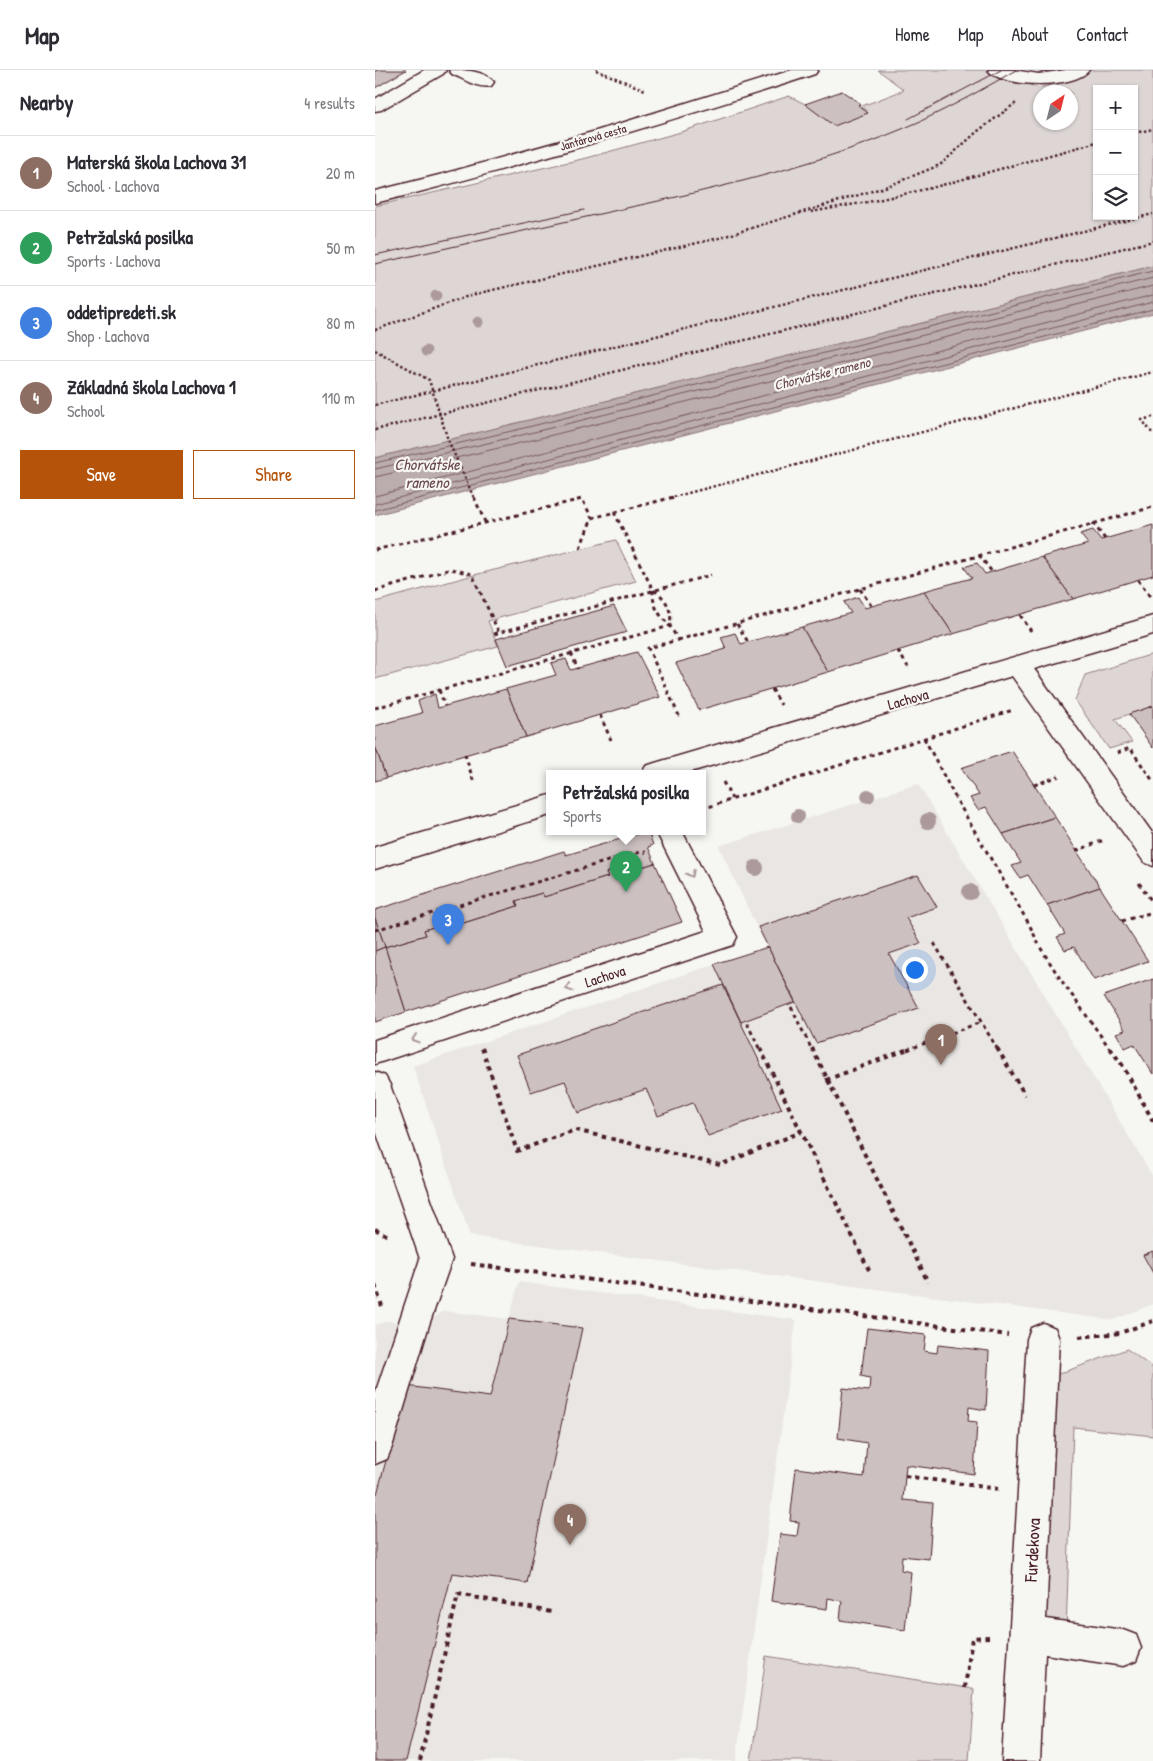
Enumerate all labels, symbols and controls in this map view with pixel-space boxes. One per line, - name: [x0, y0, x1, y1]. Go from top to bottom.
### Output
- text: Map: [25, 19, 59, 51]
- text: Home: [895, 22, 930, 47]
- text: Map: [958, 22, 983, 47]
- text: About: [1011, 22, 1048, 47]
- text: Contact: [1076, 22, 1128, 47]
- north arrow: [1033, 85, 1078, 130]
- map controls: [1093, 85, 1138, 220]
- button: +: [1093, 85, 1138, 130]
- text: Nearby: [20, 88, 73, 117]
- text: 4 results: [304, 92, 355, 114]
- street label: Jantárová cesta: [558, 119, 628, 155]
- button: −: [1093, 130, 1138, 175]
- text: Materská škola Lachova 31: [67, 149, 246, 175]
- text: 1: [33, 162, 39, 184]
- text: 20 m: [326, 162, 355, 184]
- text: School · Lachova: [67, 175, 159, 197]
- button: layers: [1093, 175, 1138, 220]
- text: Petržalská posilka: [67, 224, 193, 250]
- text: 2: [32, 237, 40, 259]
- text: 50 m: [327, 237, 355, 259]
- text: Sports · Lachova: [67, 250, 160, 272]
- text: oddetipredeti.sk: [67, 299, 176, 325]
- text: 3: [32, 312, 40, 334]
- text: 80 m: [326, 312, 355, 334]
- text: Shop · Lachova: [67, 325, 149, 347]
- water label: Chorvátske rameno: [772, 352, 873, 394]
- text: Základná škola Lachova 1: [67, 374, 236, 400]
- text: 4: [33, 387, 39, 409]
- text: 110 m: [322, 387, 355, 409]
- text: School: [67, 400, 104, 422]
- button: Save: [20, 450, 183, 499]
- button: Share: [193, 450, 355, 499]
- water label: Chorvátske rameno: [394, 453, 460, 493]
- street label: Lachova: [885, 683, 931, 715]
- popup: [546, 770, 706, 835]
- text: Petržalská posilka: [563, 779, 689, 805]
- text: Sports: [563, 805, 601, 827]
- pin: 2: [610, 851, 642, 892]
- one-way arrow: [685, 869, 695, 878]
- pin: 3: [432, 904, 464, 945]
- your location: [902, 957, 928, 983]
- street label: Lachova: [582, 960, 628, 992]
- one-way arrow: [565, 982, 574, 992]
- pin: 1: [925, 1024, 957, 1065]
- one-way arrow: [411, 1033, 419, 1043]
- pin: 4: [554, 1504, 586, 1545]
- street label: Furdekova: [1018, 1517, 1046, 1584]

